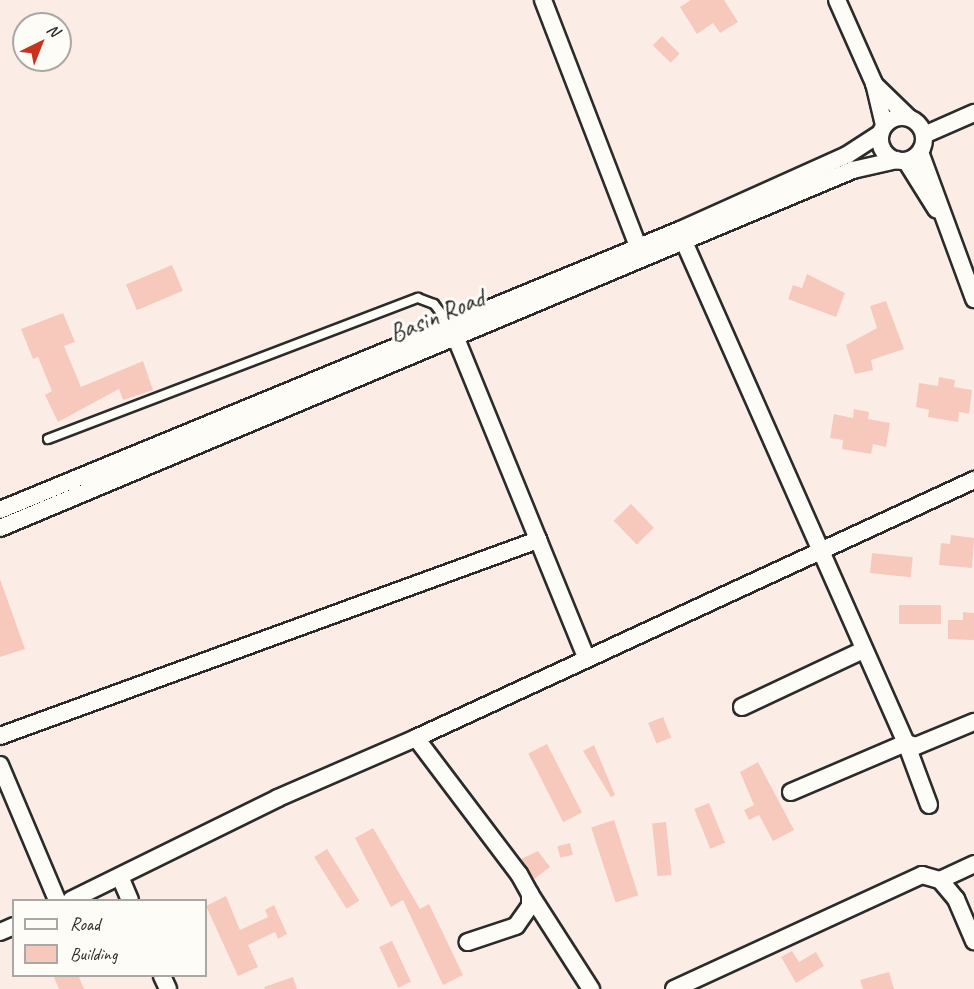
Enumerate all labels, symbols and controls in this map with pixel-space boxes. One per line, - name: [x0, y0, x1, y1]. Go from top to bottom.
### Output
- north arrow: [12, 12, 72, 72]
- text: N: [42, 20, 63, 41]
- street label: Basin Road: [385, 282, 489, 350]
- legend: [12, 899, 207, 977]
- text: Road: [70, 913, 100, 935]
- text: Building: [70, 943, 117, 965]

